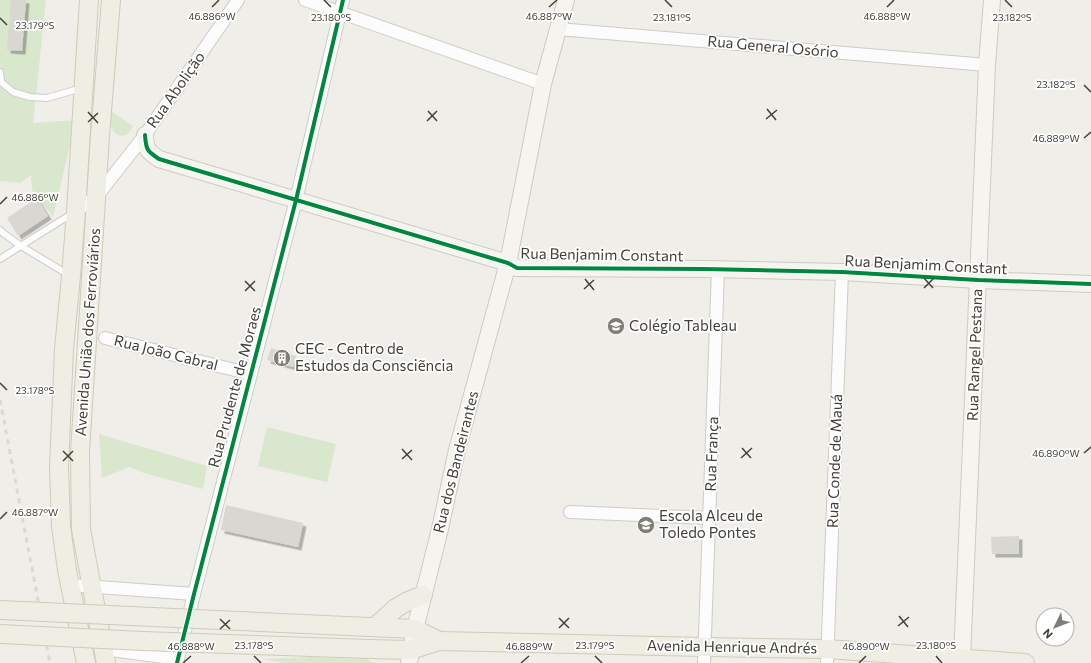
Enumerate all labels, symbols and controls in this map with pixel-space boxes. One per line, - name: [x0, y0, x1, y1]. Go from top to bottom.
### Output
- text: 46.886°W: [188, 10, 236, 22]
- text: 46.887°W: [526, 10, 572, 22]
- text: 46.888°W: [863, 10, 911, 22]
- text: 23.180°S: [311, 11, 351, 23]
- text: 23.181°S: [653, 11, 691, 23]
- text: 23.182°S: [992, 11, 1032, 23]
- text: 23.179°S: [16, 19, 55, 31]
- street label: Rua General Osório: [707, 31, 840, 61]
- street label: Rua Abolição: [142, 48, 208, 131]
- text: 23.182°S: [1036, 78, 1076, 90]
- text: 46.889°W: [1032, 132, 1080, 144]
- text: 46.886°W: [11, 191, 59, 203]
- street label: Avenida União dos Ferroviários: [71, 227, 103, 437]
- street label: Rua Benjamim Constant: [520, 244, 684, 264]
- street label: Rua Benjamim Constant: [844, 251, 1008, 277]
- street label: Rua Rangel Pestana: [963, 289, 985, 421]
- street label: Rua Prudente de Moraes: [204, 304, 264, 469]
- school or university icon: Colégio Tableau: [606, 316, 626, 336]
- place label: Colégio Tableau: [629, 316, 737, 334]
- street label: Rua João Cabral: [112, 330, 220, 374]
- place label: CEC - Centro de Estudos da Consciẽncia: [295, 339, 453, 374]
- building icon: CEC - Centro de Estudos da Consciẽncia: [272, 348, 292, 368]
- text: 23.178°S: [16, 384, 55, 396]
- street label: Rua dos Bandeirantes: [429, 389, 481, 535]
- street label: Rua Conde de Mauá: [823, 394, 845, 528]
- street label: Rua França: [701, 416, 721, 492]
- text: 46.890°W: [1032, 447, 1080, 459]
- text: 46.887°W: [12, 506, 58, 518]
- place label: Escola Alceu de Toledo Pontes: [659, 506, 763, 541]
- school or university icon: Escola Alceu de Toledo Pontes: [636, 515, 656, 535]
- north arrow: [1035, 607, 1075, 647]
- text: N: [1040, 627, 1055, 642]
- street label: Avenida Henrique Andrés: [647, 636, 818, 656]
- text: 23.178°S: [235, 639, 274, 651]
- text: 23.179°S: [576, 639, 615, 651]
- text: 23.180°S: [916, 639, 956, 651]
- text: 46.888°W: [167, 640, 215, 652]
- text: 46.889°W: [505, 640, 553, 652]
- text: 46.890°W: [842, 640, 890, 652]

